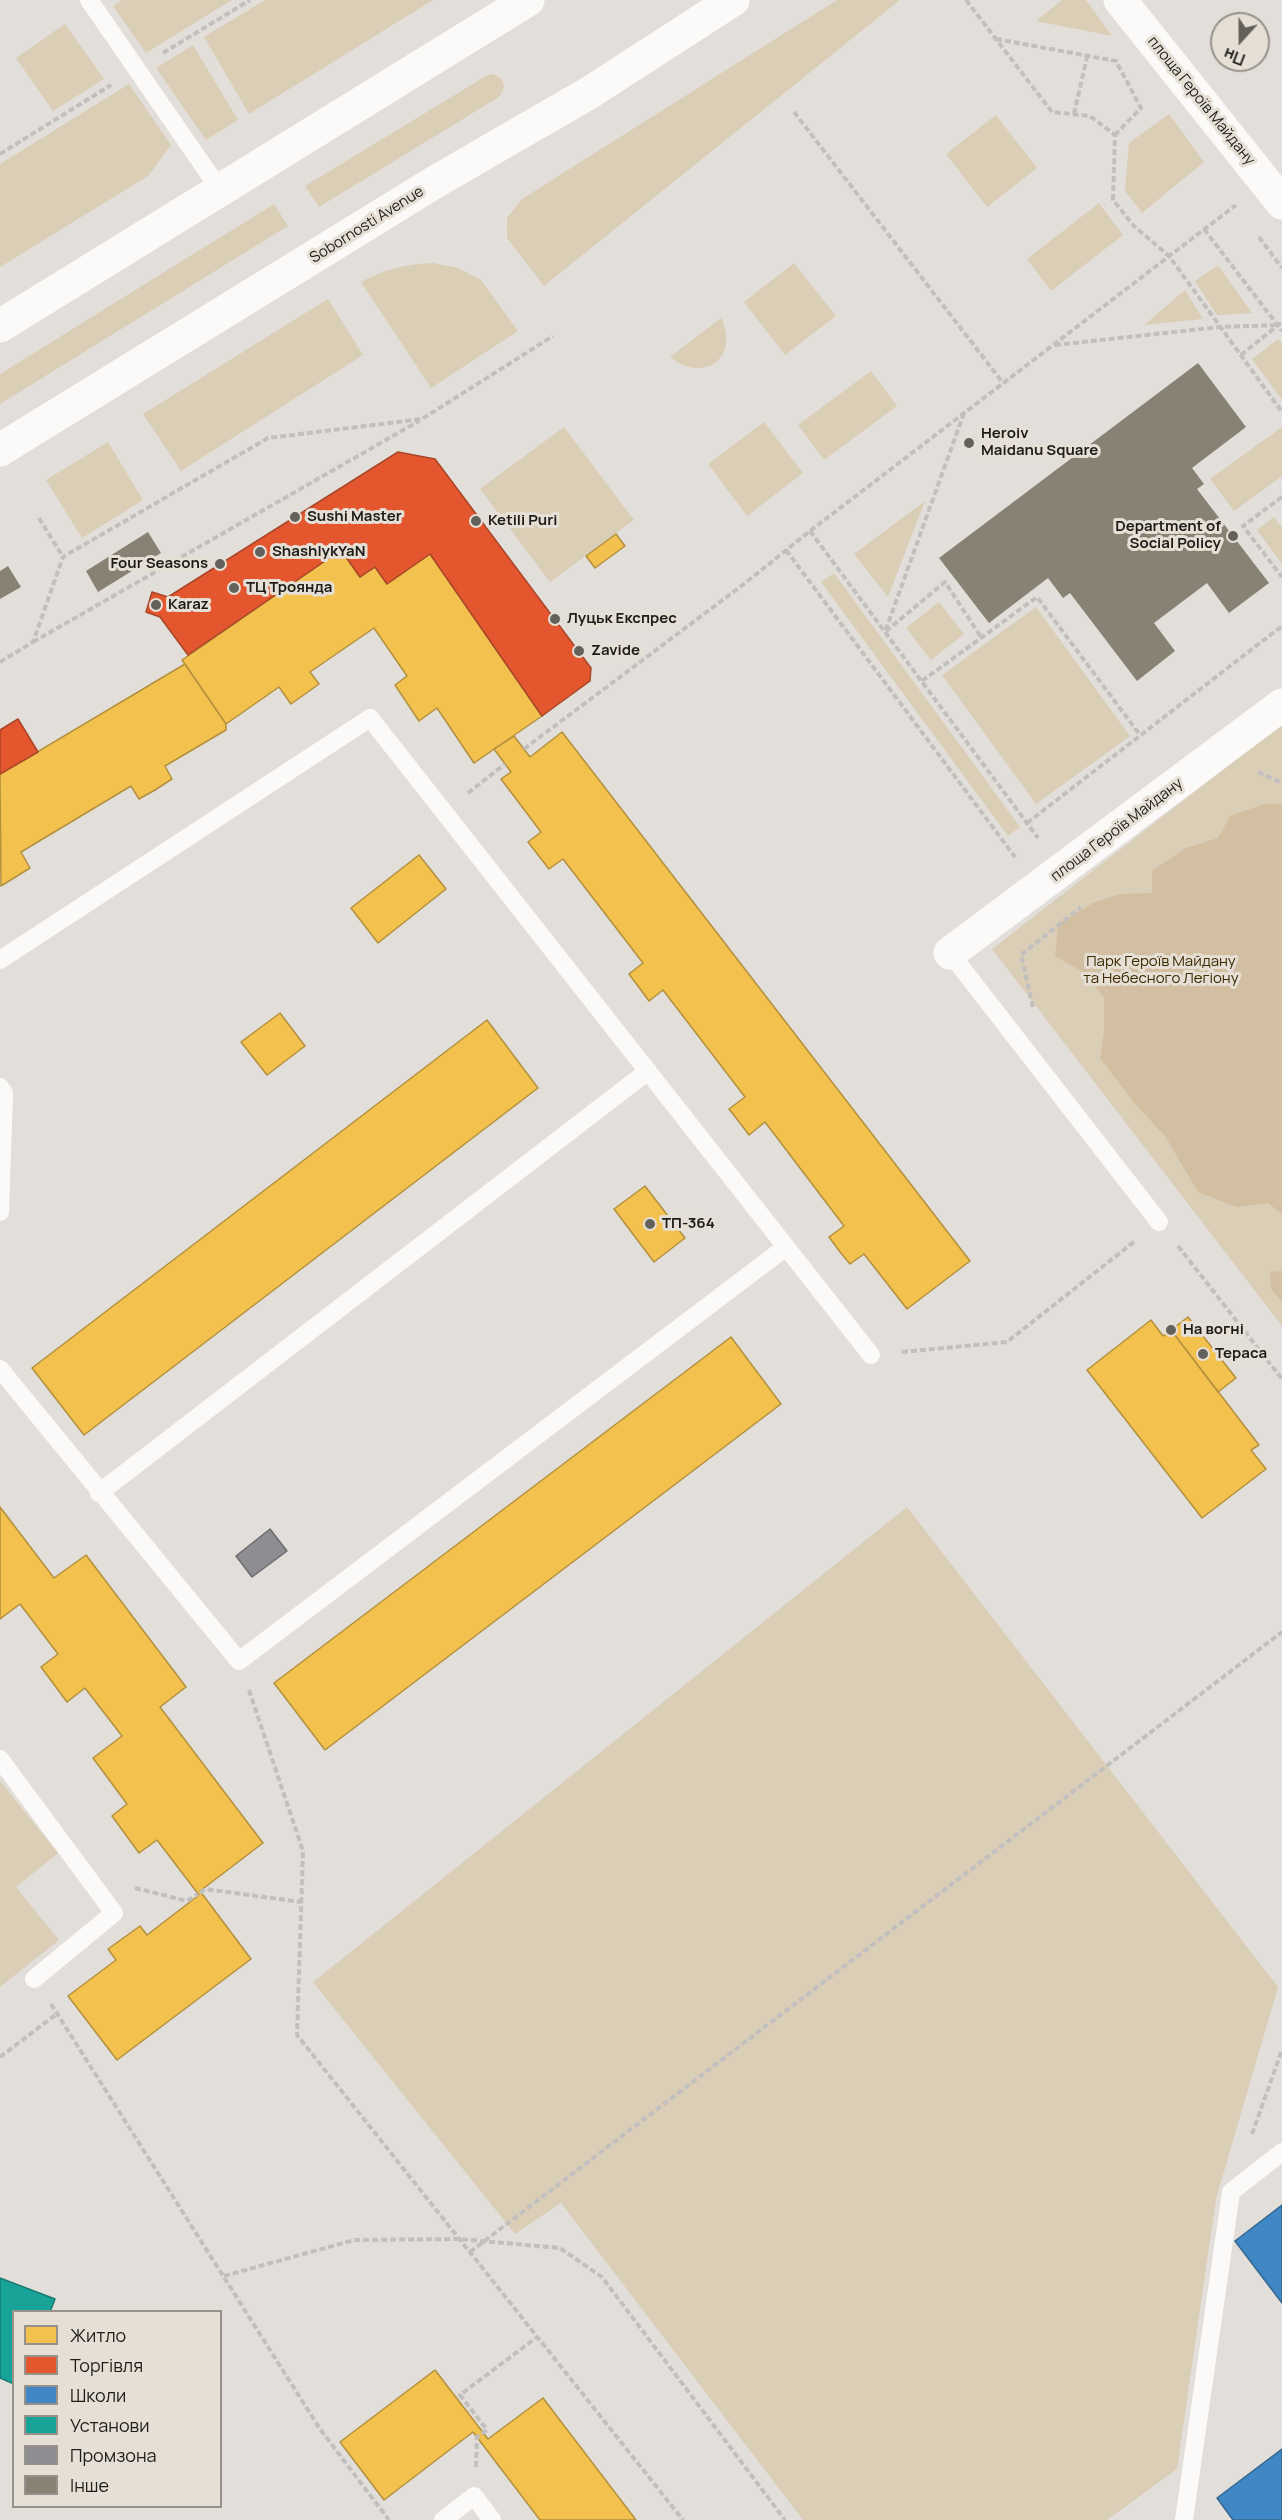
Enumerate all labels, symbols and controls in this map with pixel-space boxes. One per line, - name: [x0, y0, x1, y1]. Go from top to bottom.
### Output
- north arrow: [1210, 12, 1270, 72]
- street label: площа Героїв Майдану: [1144, 33, 1258, 169]
- text: Пн: [1220, 43, 1248, 71]
- street label: Sobornosti Avenue: [307, 183, 427, 267]
- place label: Heroiv Maidanu Square: [981, 425, 1098, 460]
- marker: Heroiv Maidanu Square: [962, 436, 976, 450]
- place label: Sushi Master: [307, 508, 402, 526]
- marker: Sushi Master: [288, 510, 302, 524]
- place label: Ketili Puri: [488, 512, 557, 530]
- marker: Ketili Puri: [469, 514, 483, 528]
- place label: Department of Social Policy: [1115, 518, 1221, 553]
- marker: Department of Social Policy: [1226, 529, 1240, 543]
- place label: ShashlykYaN: [272, 543, 365, 561]
- marker: ShashlykYaN: [253, 545, 267, 559]
- place label: Four Seasons: [110, 555, 208, 573]
- marker: Four Seasons: [213, 557, 227, 571]
- place label: ТЦ Троянда: [246, 579, 332, 597]
- marker: ТЦ Троянда: [227, 581, 241, 595]
- place label: Karaz: [168, 596, 209, 614]
- marker: Karaz: [149, 598, 163, 612]
- place label: Луцьк Експрес: [567, 610, 677, 628]
- marker: Луцьк Експрес: [548, 612, 562, 626]
- place label: Zavide: [591, 642, 640, 660]
- marker: Zavide: [572, 644, 586, 658]
- street label: площа Героїв Майдану: [1048, 775, 1186, 885]
- park label: Парк Героїв Майдану та Небесного Легіону: [1083, 953, 1239, 988]
- place label: ТП-364: [662, 1215, 715, 1233]
- marker: ТП-364: [643, 1217, 657, 1231]
- place label: На вогні: [1183, 1321, 1244, 1339]
- marker: На вогні: [1164, 1323, 1178, 1337]
- place label: Тераса: [1215, 1345, 1267, 1363]
- marker: Тераса: [1196, 1347, 1210, 1361]
- legend: [12, 2310, 222, 2508]
- text: Житло: [70, 2323, 126, 2347]
- text: Торгівля: [70, 2353, 143, 2377]
- text: Школи: [70, 2383, 126, 2407]
- text: Установи: [70, 2413, 149, 2437]
- text: Промзона: [70, 2443, 157, 2467]
- text: Інше: [70, 2473, 109, 2497]

